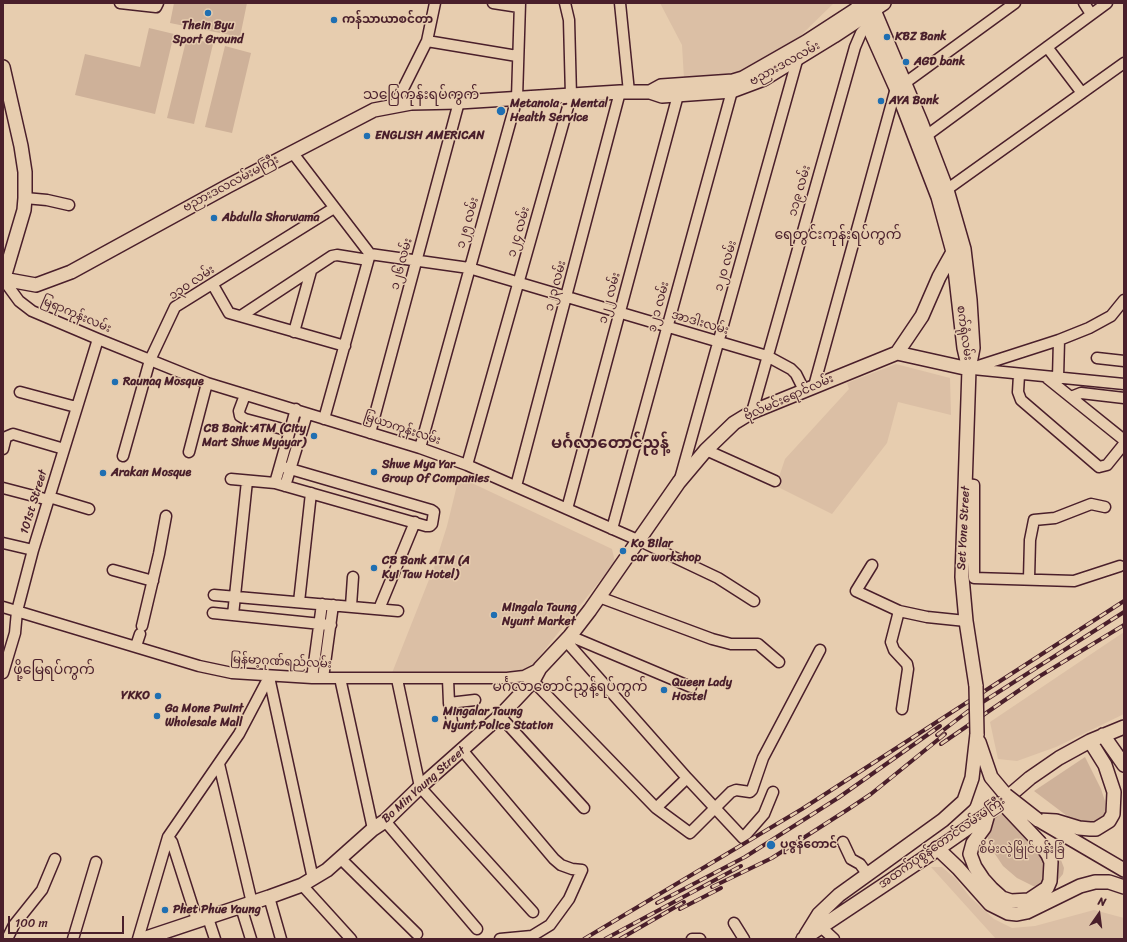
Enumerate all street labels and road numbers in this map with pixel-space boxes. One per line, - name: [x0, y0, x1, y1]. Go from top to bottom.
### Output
- street label: ဗညားဒလလမ်း: [747, 39, 823, 89]
- street label: ဗညားဒလလမ်းမကြီး: [181, 153, 281, 215]
- street label: ၁၁၉ လမ်း: [786, 164, 814, 218]
- street label: ၁၂၅ လမ်း: [454, 196, 482, 250]
- street label: ၁၂၄ လမ်း: [505, 205, 533, 259]
- street label: ၁၂၆ လမ်း: [388, 236, 416, 292]
- street label: ၁၂၀ လမ်း: [712, 239, 740, 293]
- street label: ၁၂၃ လမ်း: [542, 259, 570, 313]
- street label: ၁၃၀ လမ်း: [167, 263, 217, 303]
- street label: ၁၂၂ လမ်း: [596, 271, 624, 325]
- street label: ၁၂၁ လမ်း: [645, 280, 673, 334]
- street label: မြရာကုန်းလမ်း: [39, 294, 113, 336]
- street label: စက်ရုံလမ်း: [953, 305, 975, 361]
- street label: အာဒါးလမ်း: [670, 308, 730, 338]
- street label: ဗိုလ်မင်းရောင်လမ်း: [742, 372, 836, 424]
- street label: မြယာကုန်းလမ်း: [362, 410, 442, 448]
- street label: 101st Street: [17, 468, 51, 536]
- street label: Set Yone Street: [955, 486, 973, 570]
- street label: မြန်မာ့ဂုဏ်ရည်လမ်း: [230, 652, 332, 672]
- street label: Bo Min Yaung Street: [379, 744, 469, 826]
- street label: အထက်ပုစွန်တောင်လမ်းမကြီး: [876, 794, 1008, 892]

